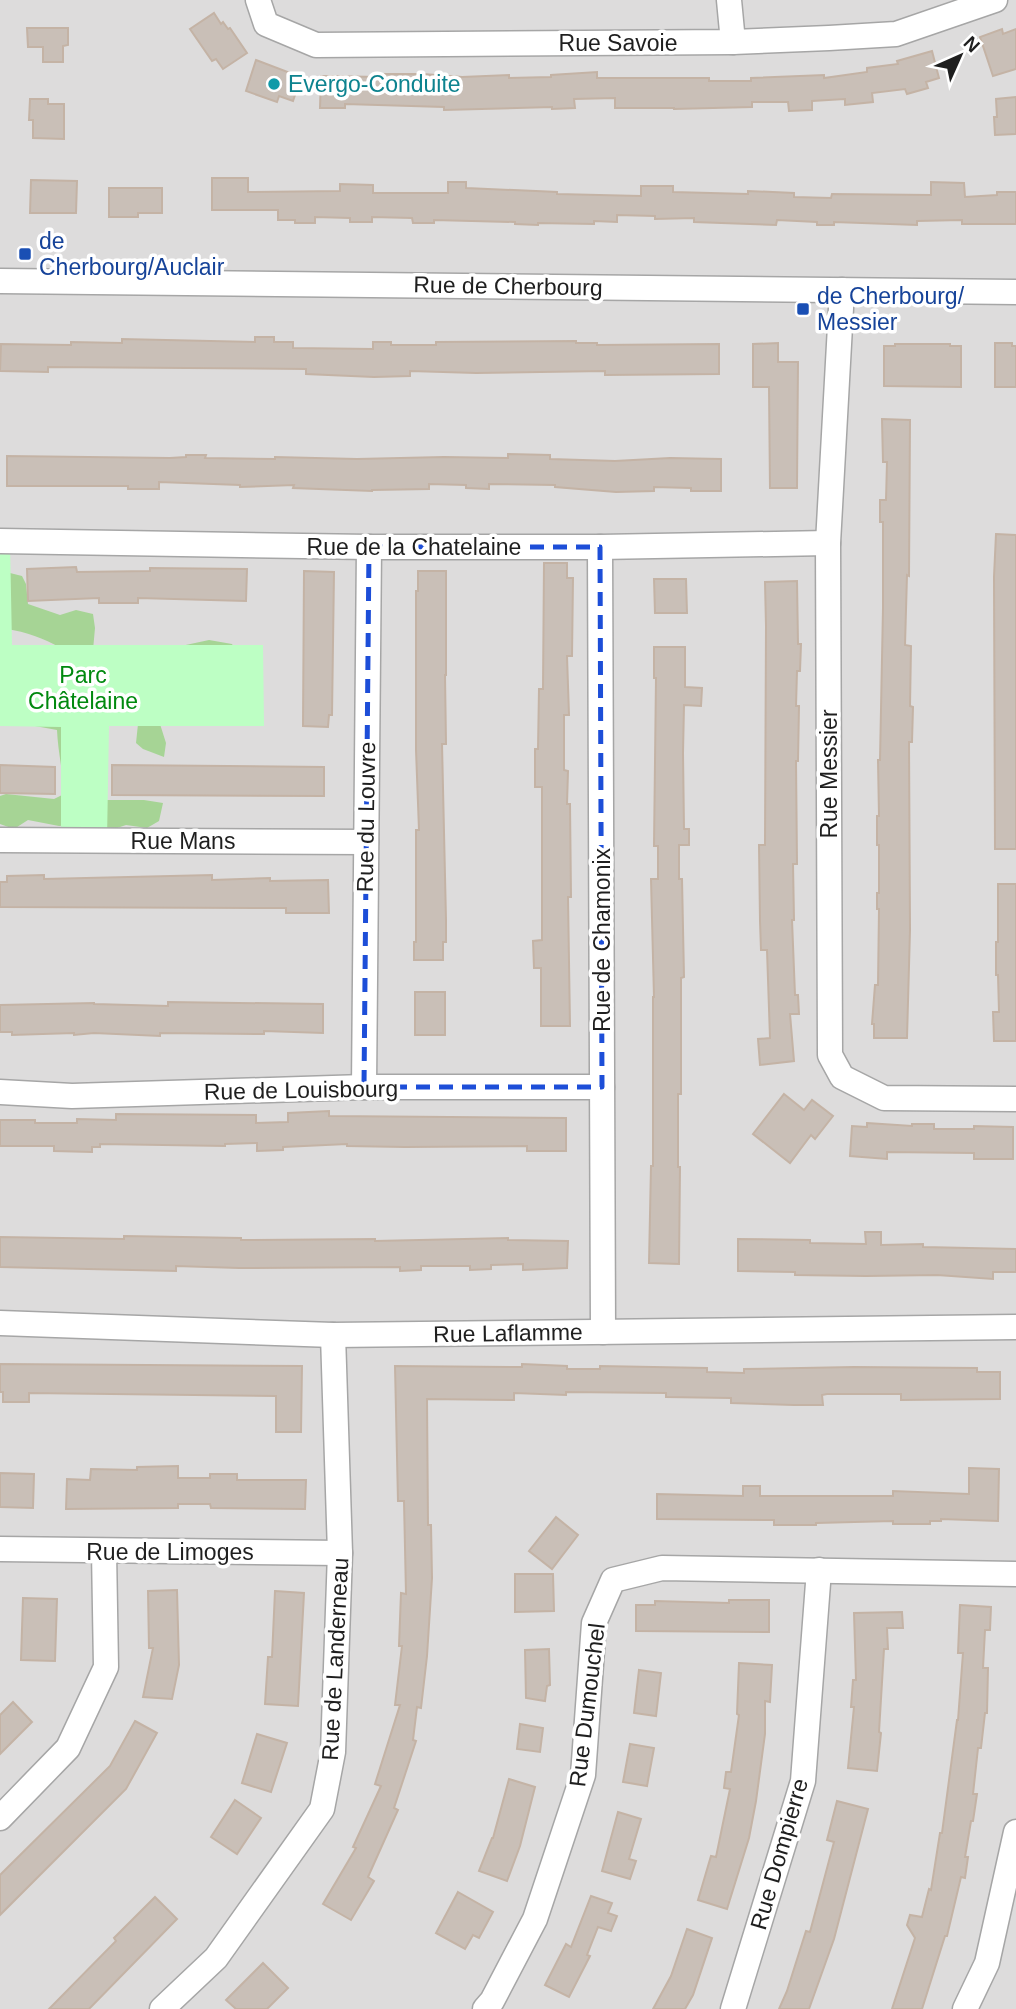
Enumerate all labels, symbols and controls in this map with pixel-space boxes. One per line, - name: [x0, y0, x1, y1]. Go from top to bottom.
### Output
- north arrow: [925, 21, 995, 91]
- street label: Rue Savoie: [559, 30, 677, 56]
- text: N: [959, 32, 984, 57]
- place label: Evergo-Conduite: [288, 71, 461, 97]
- marker: Evergo-Conduite: [266, 76, 282, 92]
- place label: de Cherbourg/Auclair: [39, 228, 225, 280]
- marker: de Cherbourg/Auclair: [17, 246, 33, 262]
- street label: Rue de Cherbourg: [413, 271, 603, 301]
- place label: de Cherbourg/ Messier: [817, 283, 965, 335]
- marker: de Cherbourg/ Messier: [795, 301, 811, 317]
- street label: Rue de la Chatelaine: [307, 534, 521, 560]
- park label: Parc Châtelaine: [28, 662, 138, 714]
- street label: Rue Messier: [816, 709, 842, 839]
- street label: Rue du Louvre: [352, 741, 380, 893]
- street label: Rue Mans: [131, 828, 235, 854]
- street label: Rue de Chamonix: [589, 847, 615, 1032]
- street label: Rue de Louisbourg: [204, 1075, 398, 1105]
- street label: Rue Laflamme: [433, 1319, 583, 1347]
- street label: Rue de Limoges: [86, 1539, 254, 1565]
- street label: Rue de Landerneau: [317, 1557, 353, 1761]
- street label: Rue Dumouchel: [564, 1622, 610, 1788]
- street label: Rue Dompierre: [745, 1775, 813, 1933]

